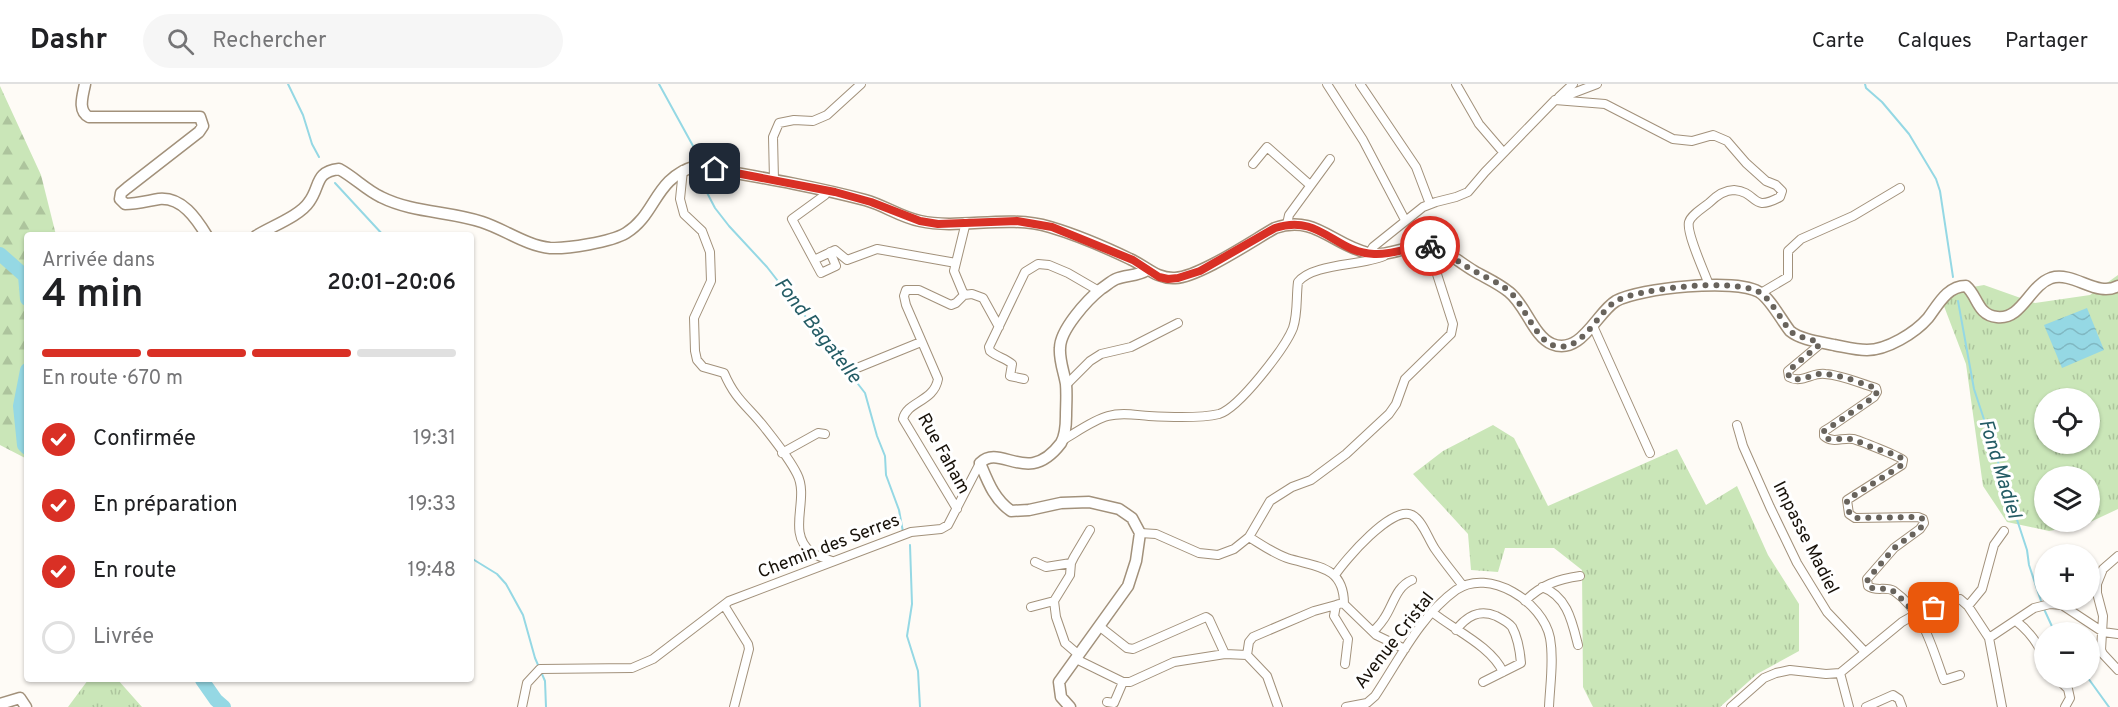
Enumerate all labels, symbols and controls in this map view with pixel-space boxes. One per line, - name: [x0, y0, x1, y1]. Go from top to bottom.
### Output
- search box: [143, 14, 563, 68]
- text: Dashr: [30, 23, 107, 59]
- icon: search: [164, 25, 197, 58]
- text: Rechercher: [212, 28, 327, 55]
- text: Carte: [1812, 28, 1864, 55]
- text: Calques: [1897, 28, 1972, 55]
- text: Partager: [2005, 28, 2088, 55]
- pin: [689, 143, 740, 194]
- icon: home: [698, 152, 731, 185]
- courier: [1400, 216, 1460, 276]
- icon: bike: [1414, 230, 1447, 263]
- text: Arrivée dans: [42, 248, 155, 274]
- text: 20:01–20:06: [327, 270, 456, 297]
- text: 4 min: [42, 272, 143, 321]
- water label: Fond Bagatelle: [767, 273, 867, 390]
- text: En route · 670 m: [42, 366, 183, 392]
- map controls: [2034, 388, 2100, 688]
- button: locate: [2034, 388, 2100, 454]
- street label: Rue Faham: [911, 410, 975, 498]
- water label: Fond Madiel: [1972, 416, 2027, 523]
- icon: check: [42, 423, 75, 456]
- text: Confirmée: [93, 426, 196, 453]
- text: 19:31: [413, 426, 456, 452]
- button: layers: [2034, 466, 2100, 532]
- street label: Impasse Madiel: [1767, 478, 1843, 598]
- icon: check: [42, 489, 75, 522]
- text: En préparation: [93, 492, 238, 519]
- text: 19:33: [408, 492, 456, 518]
- street label: Chemin des Serres: [755, 509, 903, 585]
- button: +: [2034, 544, 2100, 610]
- icon: check: [42, 555, 75, 588]
- text: En route: [93, 558, 176, 585]
- text: 19:48: [407, 558, 456, 584]
- pin: [1908, 582, 1959, 633]
- street label: Avenue Cristal: [1350, 588, 1440, 694]
- icon: bag: [1917, 591, 1950, 624]
- button: −: [2034, 622, 2100, 688]
- text: Livrée: [93, 624, 154, 651]

